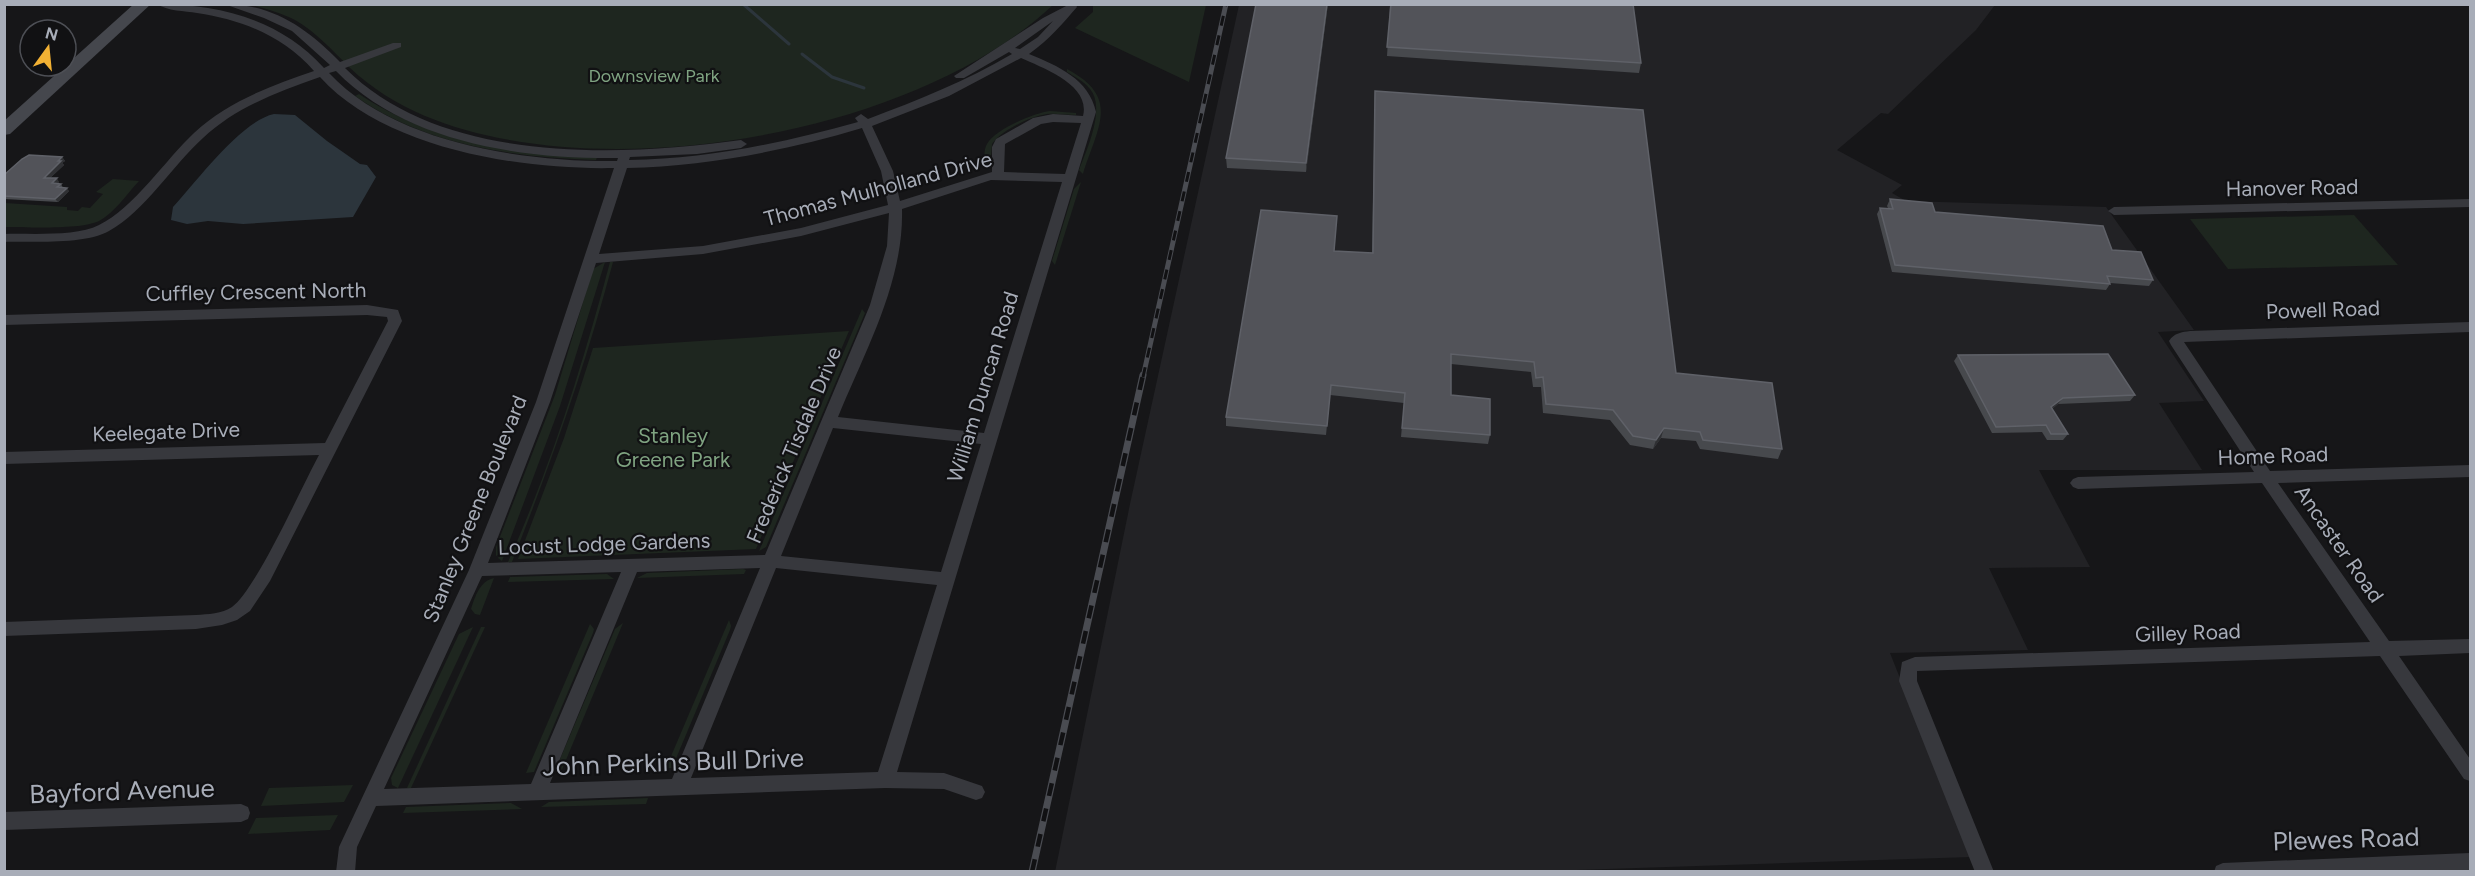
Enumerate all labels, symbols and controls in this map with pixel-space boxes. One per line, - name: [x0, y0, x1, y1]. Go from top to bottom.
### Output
- north arrow: [18, 18, 78, 78]
- text: N: [43, 23, 60, 45]
- park label: Downsview Park: [588, 65, 720, 87]
- street label: Thomas Mulholland Drive: [761, 146, 994, 231]
- street label: Hanover Road: [2225, 174, 2359, 201]
- street label: Cuffley Crescent North: [145, 277, 367, 306]
- street label: William Duncan Road: [942, 288, 1023, 485]
- street label: Powell Road: [2265, 295, 2381, 324]
- street label: Frederick Tisdale Drive: [741, 343, 846, 547]
- street label: Stanley Greene Boulevard: [417, 392, 532, 626]
- street label: Keelegate Drive: [92, 416, 240, 447]
- park label: Stanley Greene Park: [616, 423, 731, 472]
- street label: Home Road: [2217, 441, 2329, 470]
- street label: Ancaster Road: [2290, 480, 2389, 607]
- street label: Locust Lodge Gardens: [497, 527, 711, 560]
- street label: Gilley Road: [2135, 618, 2241, 647]
- street label: John Perkins Bull Drive: [542, 741, 804, 783]
- street label: Bayford Avenue: [29, 772, 215, 810]
- street label: Plewes Road: [2272, 820, 2420, 858]

